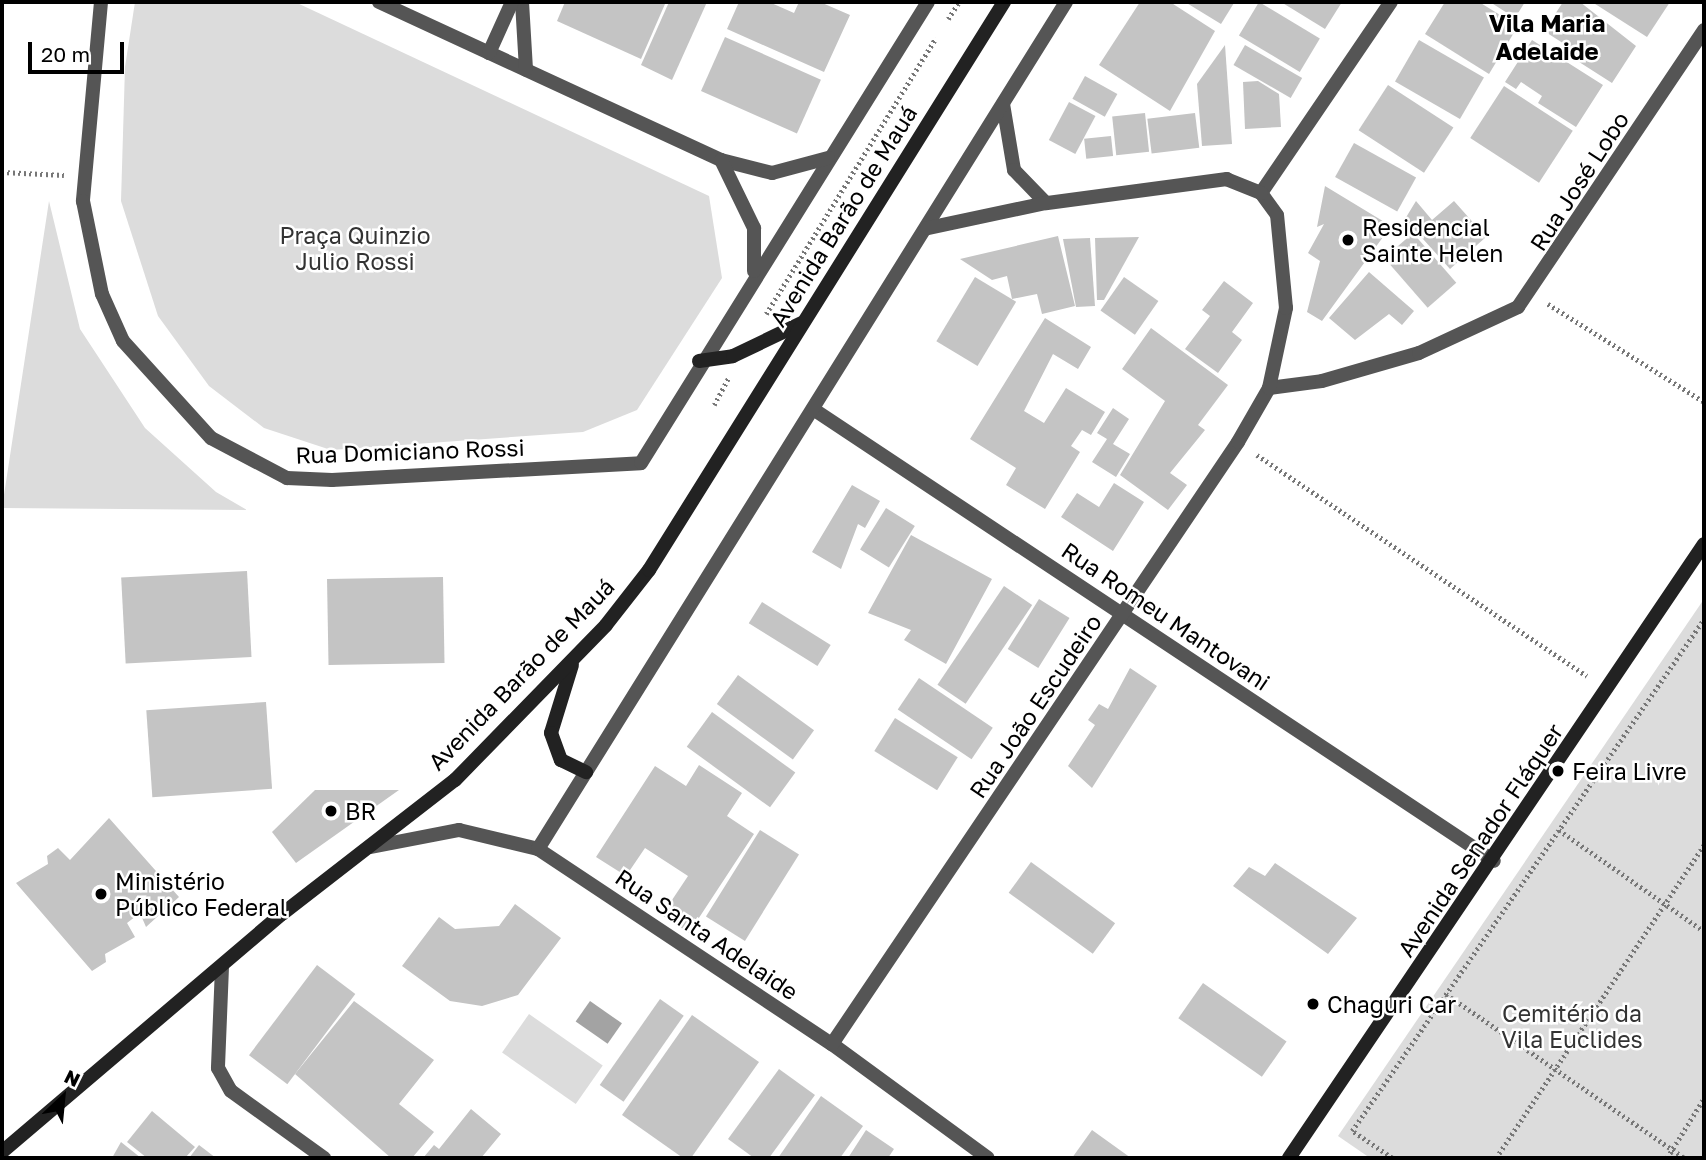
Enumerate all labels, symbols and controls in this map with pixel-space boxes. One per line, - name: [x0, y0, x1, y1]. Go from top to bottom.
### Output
- district label: Vila Maria Adelaide: [1489, 9, 1605, 65]
- scale bar: [32, 28, 128, 72]
- text: 20 m: [41, 41, 90, 67]
- street label: Avenida Barão de Mauá: [764, 100, 922, 332]
- street label: Rua José Lobo: [1524, 106, 1634, 256]
- place label: Residencial Sainte Helen: [1362, 213, 1504, 267]
- park label: Praça Quinzio Julio Rossi: [279, 221, 431, 275]
- marker: Residencial Sainte Helen: [1340, 232, 1356, 248]
- street label: Rua Domiciano Rossi: [295, 433, 525, 469]
- street label: Rua Romeu Mantovani: [1057, 536, 1275, 696]
- street label: Avenida Barão de Mauá: [422, 572, 620, 776]
- street label: Rua João Escudeiro: [963, 609, 1107, 803]
- street label: Avenida Senador Fláquer: [1392, 718, 1568, 962]
- place label: Feira Livre: [1572, 757, 1687, 785]
- marker: Feira Livre: [1550, 763, 1566, 779]
- place label: BR: [345, 797, 376, 825]
- marker: BR: [323, 803, 339, 819]
- street label: Rua Santa Adelaide: [611, 863, 803, 1005]
- place label: Ministério Público Federal: [115, 867, 287, 921]
- marker: Ministério Público Federal: [93, 886, 109, 902]
- place label: Chaguri Car: [1327, 990, 1456, 1018]
- marker: Chaguri Car: [1305, 996, 1321, 1012]
- park label: Cemitério da Vila Euclides: [1501, 999, 1643, 1053]
- north arrow: [28, 1062, 98, 1132]
- text: N: [61, 1064, 84, 1091]

